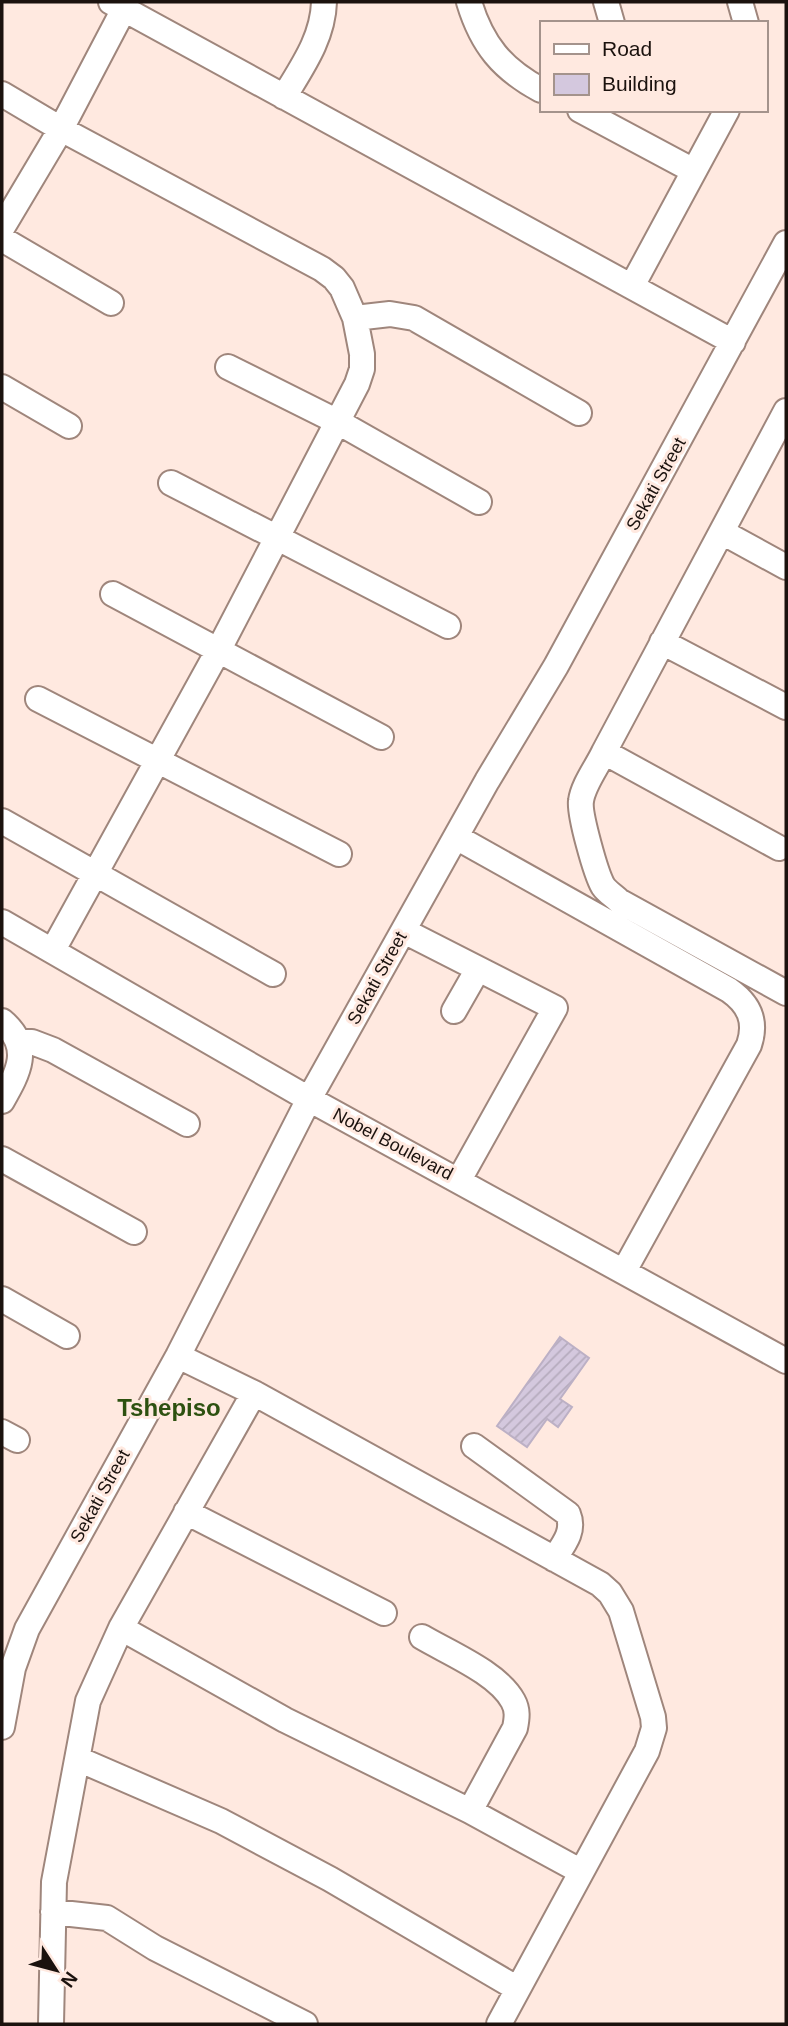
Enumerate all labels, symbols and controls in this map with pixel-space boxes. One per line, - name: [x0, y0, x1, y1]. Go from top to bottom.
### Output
- legend: [540, 21, 767, 112]
- text: Road: [602, 37, 652, 60]
- text: Building: [602, 72, 677, 95]
- street label: Sekati Street: [622, 434, 690, 534]
- street label: Sekati Street: [343, 928, 411, 1028]
- street label: Nobel Boulevard: [330, 1104, 456, 1184]
- district label: Tshepiso: [117, 1394, 221, 1421]
- street label: Sekati Street: [66, 1446, 134, 1546]
- north arrow: [21, 1935, 91, 2005]
- text: N: [57, 1968, 82, 1991]

